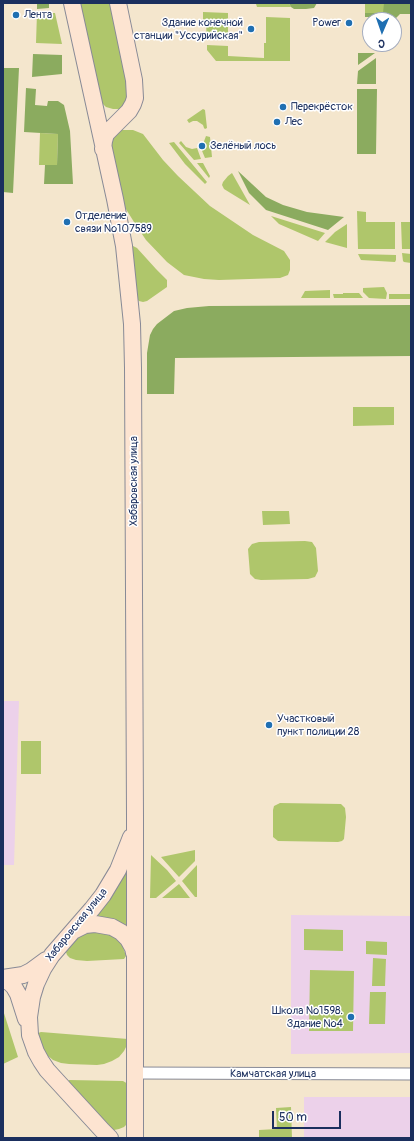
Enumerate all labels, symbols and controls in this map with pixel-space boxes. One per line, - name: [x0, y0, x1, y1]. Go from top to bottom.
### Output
- place label: Лента: [24, 8, 52, 22]
- marker: Лента: [11, 10, 21, 20]
- north arrow: [362, 12, 402, 52]
- place label: Здание конечной станции "Уссурийская": [134, 16, 243, 42]
- place label: Power: [312, 16, 341, 30]
- marker: Power: [344, 18, 354, 28]
- marker: Здание конечной станции "Уссурийская": [246, 24, 256, 34]
- text: С: [378, 37, 385, 50]
- place label: Перекрёсток: [291, 100, 353, 114]
- marker: Перекрёсток: [278, 102, 288, 112]
- place label: Лес: [285, 115, 303, 129]
- marker: Лес: [272, 117, 282, 127]
- place label: Зелёный лось: [210, 139, 276, 153]
- marker: Зелёный лось: [197, 141, 207, 151]
- place label: Отделение связи №107589: [75, 209, 152, 235]
- marker: Отделение связи №107589: [62, 217, 72, 227]
- street label: Хабаровская улица: [127, 436, 141, 526]
- place label: Участковый пункт полиции 28: [277, 712, 359, 738]
- marker: Участковый пункт полиции 28: [264, 720, 274, 730]
- street label: Хабаровская улица: [44, 886, 110, 964]
- place label: Школа №1598. Здание №4: [272, 1004, 343, 1030]
- marker: Школа №1598. Здание №4: [346, 1012, 356, 1022]
- street label: Камчатская улица: [230, 1067, 316, 1081]
- scale bar: [274, 1103, 343, 1129]
- text: 50 m: [279, 1110, 307, 1125]

